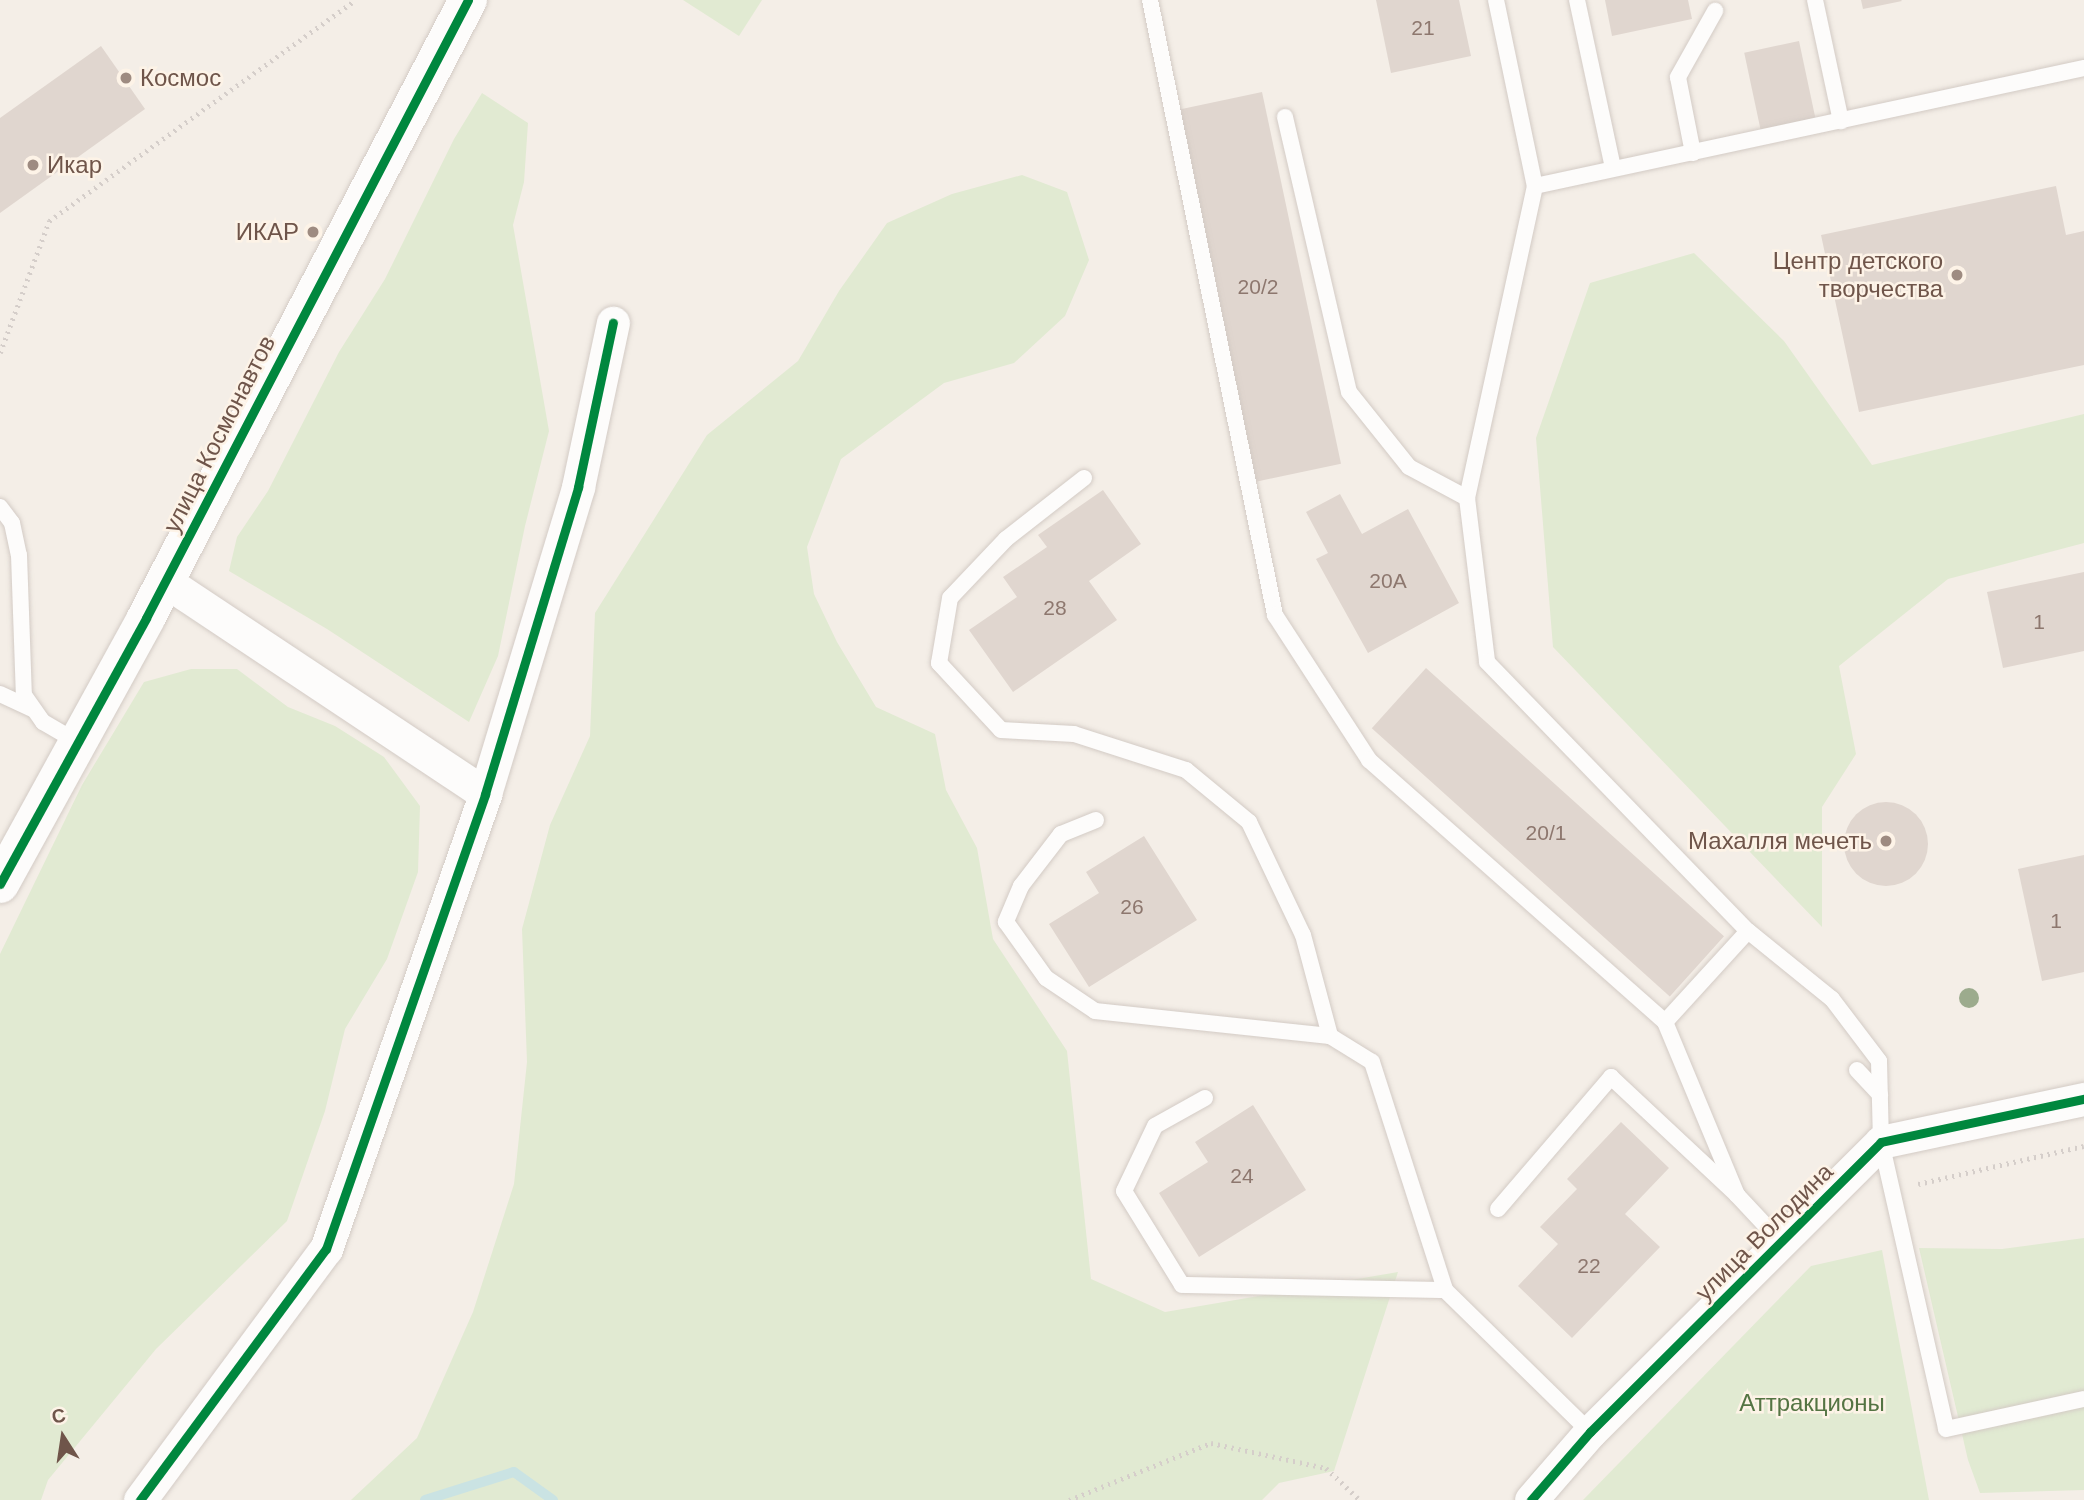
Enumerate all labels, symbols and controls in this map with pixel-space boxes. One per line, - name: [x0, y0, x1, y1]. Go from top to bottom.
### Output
- house number: 21: [1411, 15, 1435, 41]
- place label: Космос: [140, 64, 221, 92]
- marker: Космос: [118, 70, 134, 86]
- place label: Икар: [47, 151, 102, 179]
- marker: Икар: [25, 157, 41, 173]
- place label: ИКАР: [236, 218, 299, 246]
- marker: ИКАР: [305, 224, 321, 240]
- place label: Центр детского творчества: [1773, 247, 1943, 303]
- marker: Центр детского творчества: [1949, 267, 1965, 283]
- house number: 20/2: [1238, 274, 1278, 300]
- street label: улица Космонавтов: [157, 331, 281, 537]
- house number: 20А: [1369, 568, 1407, 594]
- house number: 28: [1043, 595, 1067, 621]
- house number: 1: [2033, 609, 2045, 635]
- house number: 20/1: [1526, 820, 1566, 846]
- place label: Махалля мечеть: [1688, 827, 1872, 855]
- marker: Махалля мечеть: [1878, 833, 1894, 849]
- house number: 26: [1120, 894, 1144, 920]
- house number: 1: [2050, 908, 2062, 934]
- street label: улица Володина: [1689, 1157, 1839, 1307]
- house number: 24: [1230, 1163, 1254, 1189]
- house number: 22: [1577, 1253, 1601, 1279]
- park label: Аттракционы: [1739, 1389, 1885, 1417]
- north arrow: [28, 1402, 98, 1472]
- text: С: [50, 1404, 67, 1428]

